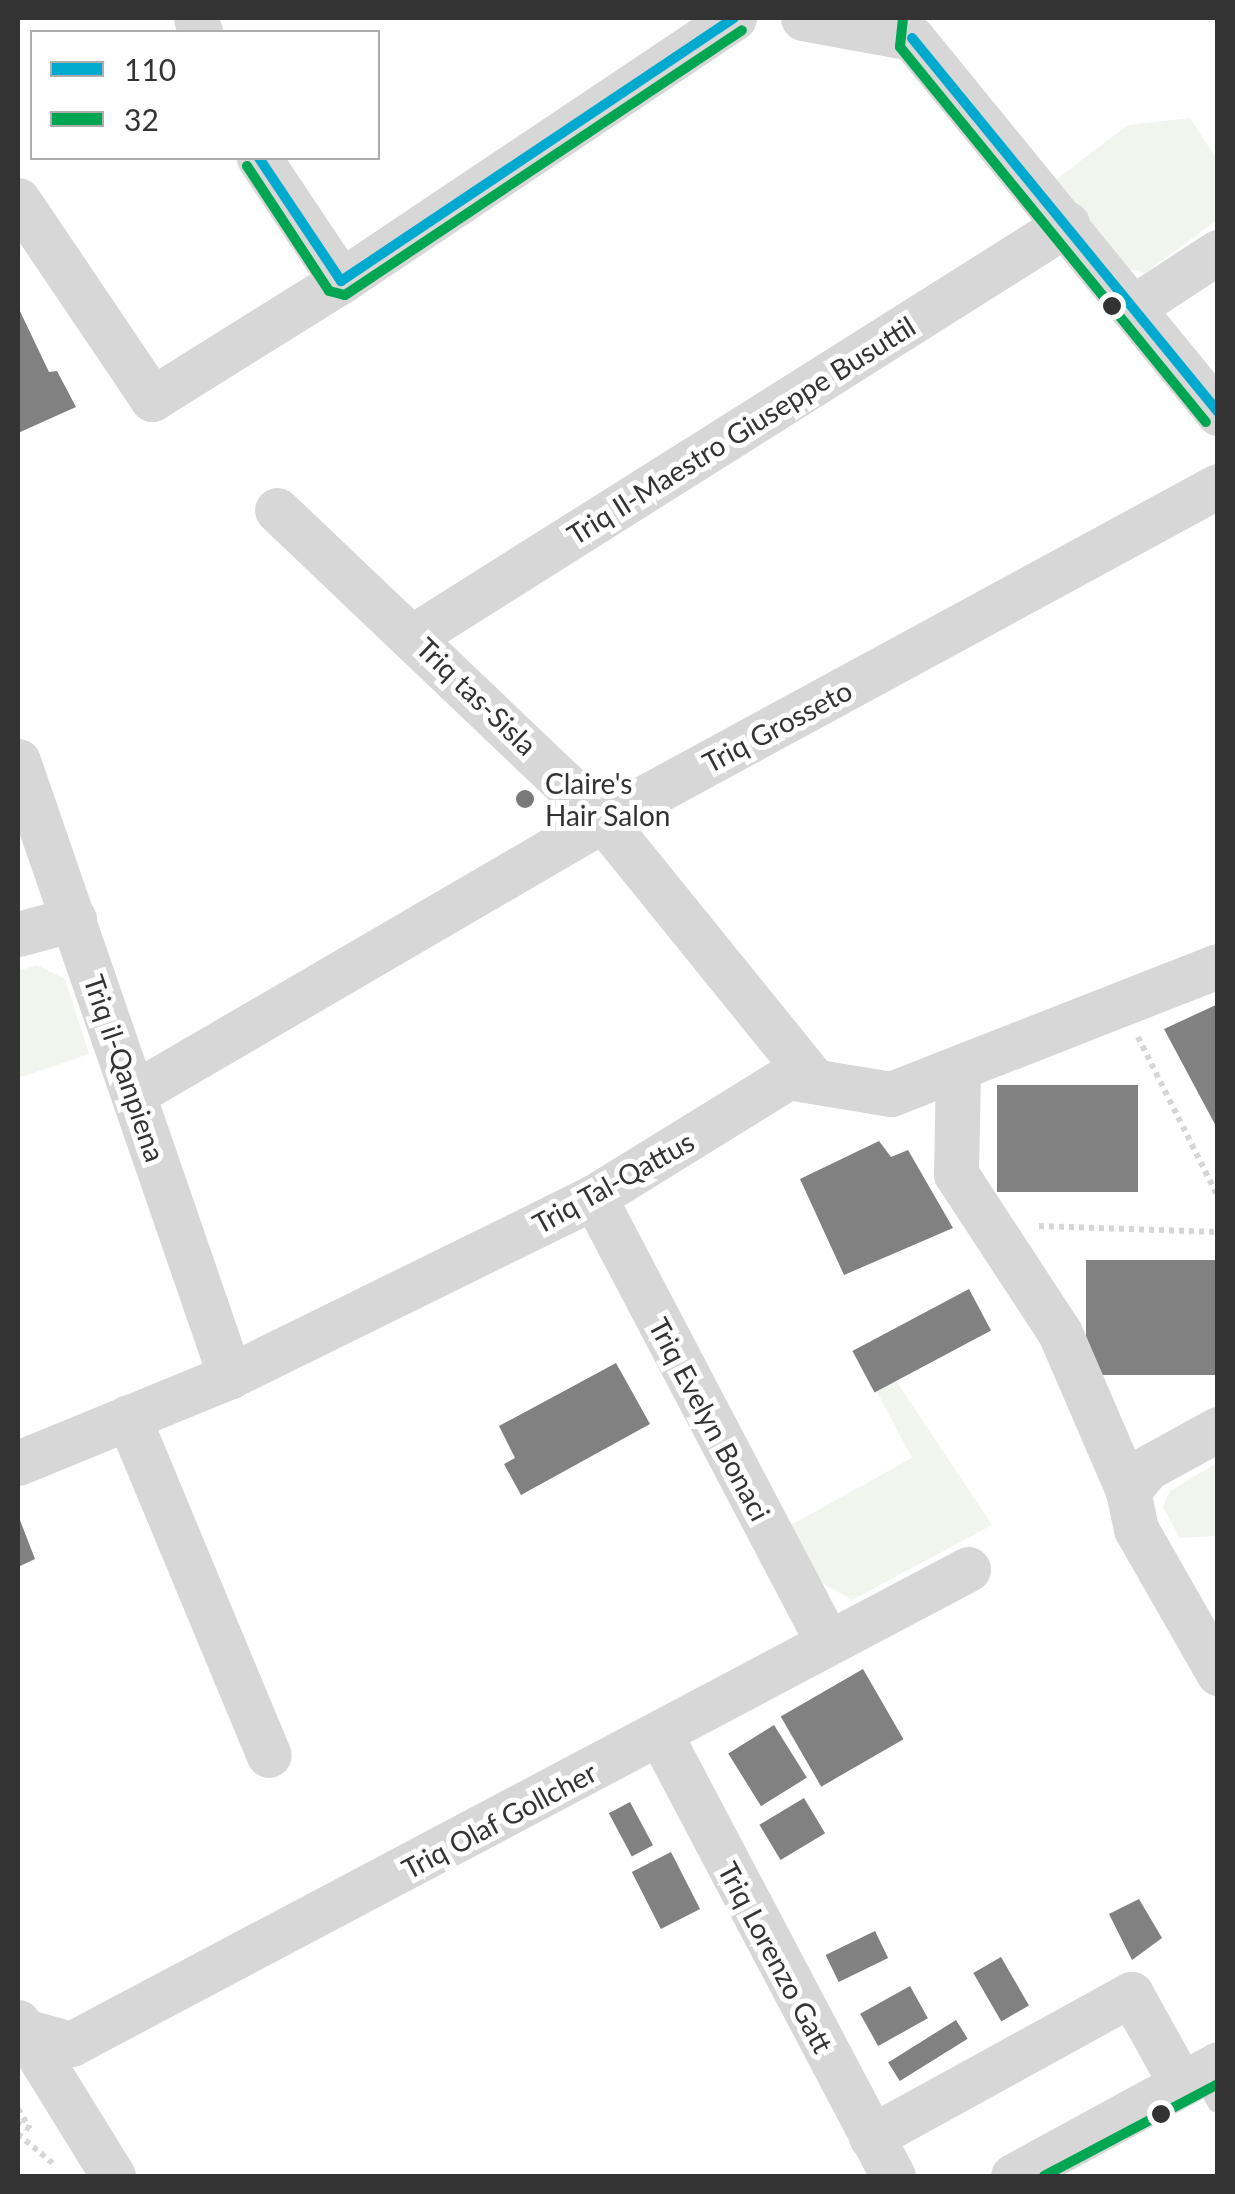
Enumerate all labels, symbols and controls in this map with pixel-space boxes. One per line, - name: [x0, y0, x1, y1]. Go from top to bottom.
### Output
- legend: [30, 30, 380, 160]
- text: 110: [124, 51, 176, 87]
- text: 32: [124, 101, 159, 137]
- unlabelled marker: [1102, 296, 1122, 316]
- street label: Triq Il-Maestro Giuseppe Busuttil: [561, 309, 921, 551]
- street label: Triq tas-Sisla: [410, 630, 544, 762]
- street label: Triq Grosseto: [697, 673, 857, 779]
- place label: Claire's Hair Salon: [545, 766, 671, 832]
- marker: Claire's Hair Salon: [514, 788, 536, 810]
- street label: Triq il-Qanpiena: [77, 970, 173, 1166]
- street label: Triq Tal-Qattus: [526, 1124, 700, 1240]
- street label: Triq Evelyn Bonaci: [642, 1312, 778, 1526]
- street label: Triq Olaf Gollcher: [396, 1754, 602, 1886]
- street label: Triq Lorenzo Gatt: [712, 1856, 840, 2058]
- unlabelled marker: [1151, 2104, 1171, 2124]

